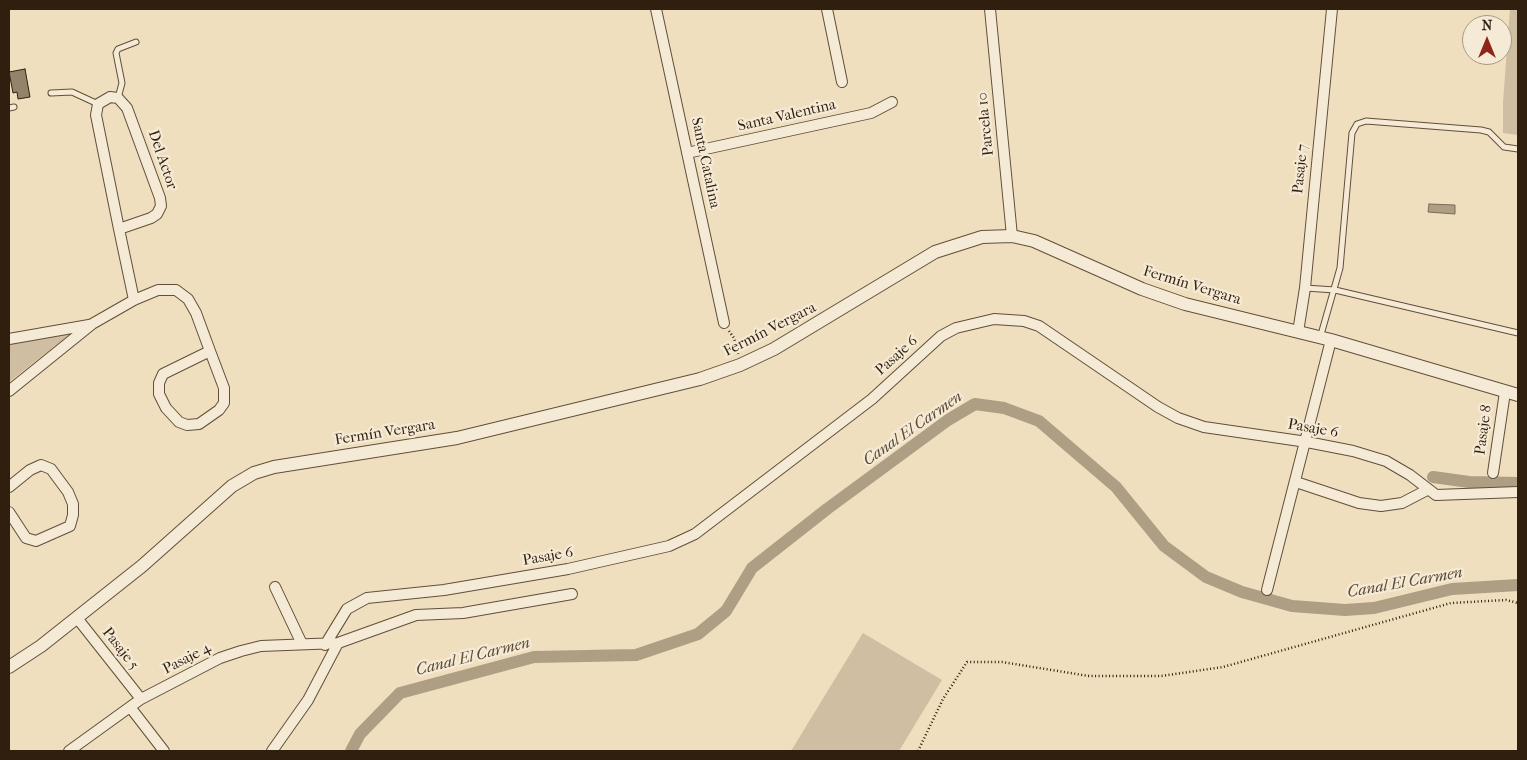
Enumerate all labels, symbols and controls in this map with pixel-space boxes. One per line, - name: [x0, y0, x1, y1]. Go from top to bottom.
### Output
- north arrow: [1462, 15, 1512, 65]
- text: N: [1482, 17, 1492, 34]
- street label: Parcela 10: [974, 91, 998, 157]
- street label: Santa Valentina: [736, 96, 838, 136]
- street label: Santa Catalina: [687, 116, 723, 210]
- street label: Del Actor: [143, 128, 181, 192]
- street label: Pasaje 7: [1289, 143, 1313, 195]
- street label: Fermín Vergara: [1141, 263, 1243, 309]
- street label: Fermín Vergara: [721, 299, 819, 361]
- street label: Pasaje 6: [872, 332, 922, 380]
- water label: Canal El Carmen: [860, 388, 966, 470]
- street label: Pasaje 8: [1472, 404, 1496, 456]
- street label: Fermín Vergara: [333, 416, 437, 450]
- street label: Pasaje 6: [1286, 416, 1340, 442]
- street label: Pasaje 6: [521, 544, 575, 570]
- water label: Canal El Carmen: [1346, 563, 1464, 603]
- street label: Pasaje 5: [98, 624, 142, 674]
- water label: Canal El Carmen: [414, 634, 532, 680]
- street label: Pasaje 4: [160, 639, 214, 679]

